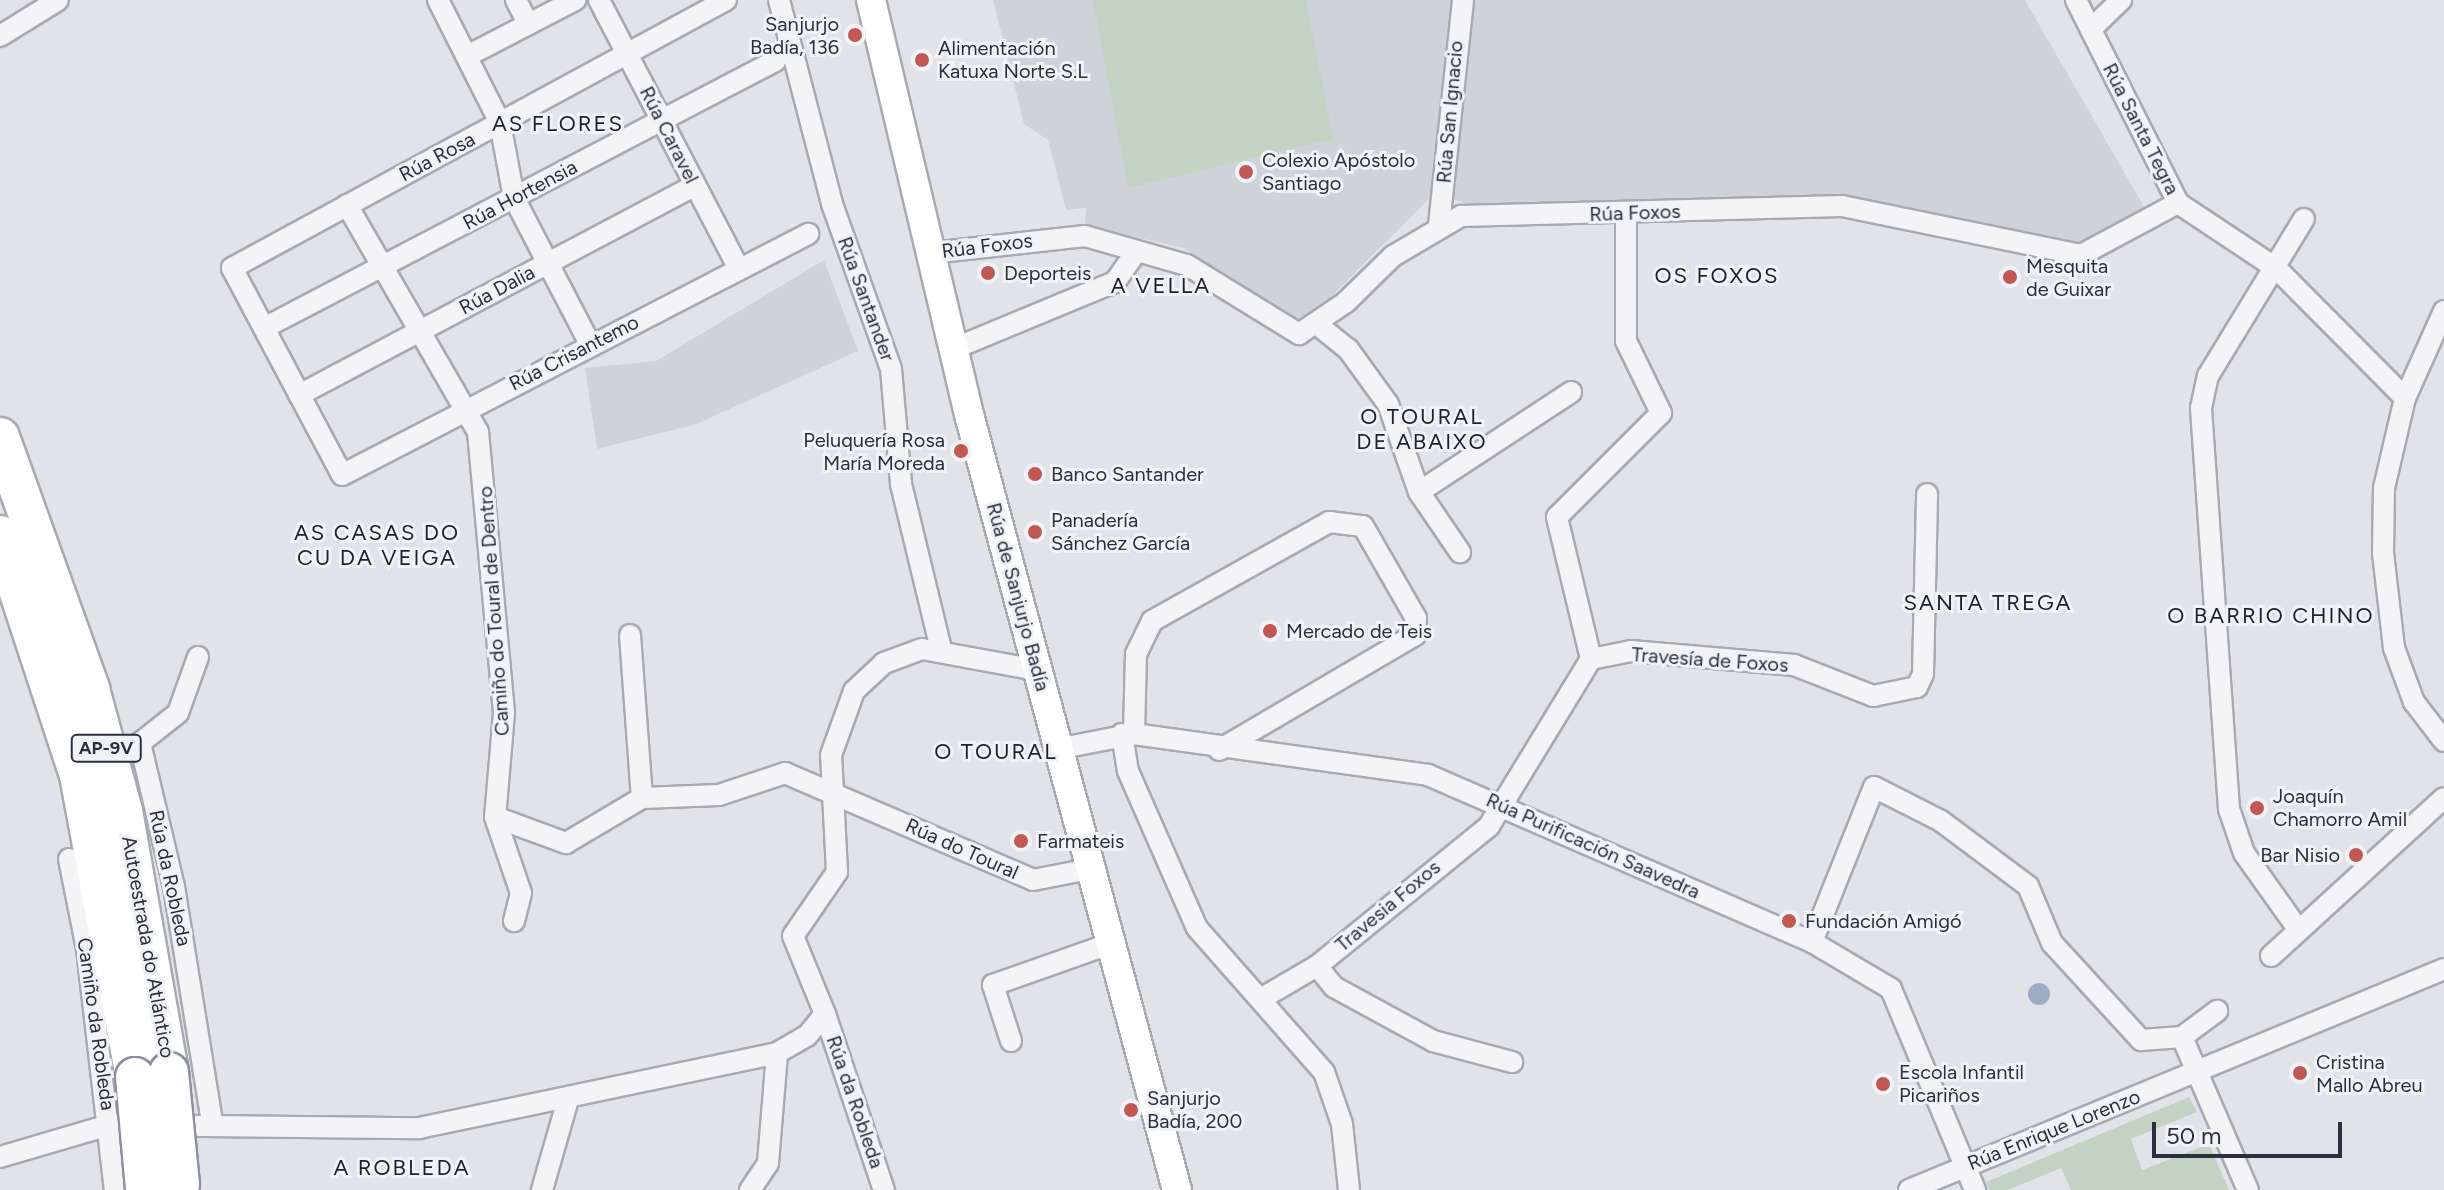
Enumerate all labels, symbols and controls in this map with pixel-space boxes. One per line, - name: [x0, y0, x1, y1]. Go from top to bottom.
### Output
- place label: Sanjurjo Badía, 136: [750, 12, 839, 59]
- marker: Sanjurjo Badía, 136: [846, 26, 864, 44]
- place label: Alimentación Katuxa Norte S.L: [938, 36, 1088, 83]
- street label: Rúa San Ignacio: [1432, 40, 1468, 184]
- marker: Alimentación Katuxa Norte S.L: [913, 51, 931, 69]
- street label: Rúa Santa Tegra: [2097, 59, 2185, 199]
- street label: Rúa Caravel: [634, 82, 704, 188]
- district label: AS FLORES: [492, 111, 624, 137]
- street label: Rúa Rosa: [395, 127, 479, 187]
- place label: Colexio Apóstolo Santiago: [1262, 148, 1415, 195]
- street label: Rúa Hortensia: [459, 155, 581, 235]
- marker: Colexio Apóstolo Santiago: [1237, 163, 1255, 181]
- street label: Rúa Foxos: [1589, 199, 1681, 227]
- street label: Rúa Foxos: [940, 229, 1034, 263]
- street label: Rúa Santander: [832, 233, 900, 365]
- place label: Mesquita de Guixar: [2026, 254, 2111, 301]
- street label: Rúa Dalia: [455, 260, 539, 320]
- place label: Deporteis: [1004, 261, 1091, 285]
- district label: OS FOXOS: [1654, 263, 1780, 289]
- marker: Deporteis: [979, 264, 997, 282]
- marker: Mesquita de Guixar: [2001, 268, 2019, 286]
- district label: A VELLA: [1111, 273, 1211, 299]
- street label: Rúa Crisantemo: [505, 310, 643, 396]
- district label: O TOURAL DE ABAIXO: [1356, 403, 1488, 454]
- place label: Peluquería Rosa María Moreda: [803, 428, 945, 475]
- marker: Peluquería Rosa María Moreda: [952, 442, 970, 460]
- place label: Banco Santander: [1051, 462, 1204, 486]
- marker: Banco Santander: [1026, 465, 1044, 483]
- street label: Camiño do Toural de Dentro: [473, 485, 515, 737]
- street label: Rúa de Sanjurjo Badía: [981, 500, 1055, 694]
- place label: Panadería Sánchez García: [1051, 508, 1190, 555]
- district label: AS CASAS DO CU DA VEIGA: [294, 519, 460, 570]
- marker: Panadería Sánchez García: [1026, 523, 1044, 541]
- district label: SANTA TREGA: [1904, 590, 2072, 616]
- district label: O BARRIO CHINO: [2167, 603, 2375, 629]
- place label: Mercado de Teis: [1286, 619, 1432, 643]
- marker: Mercado de Teis: [1261, 622, 1279, 640]
- street label: Travesía de Foxos: [1631, 643, 1789, 677]
- road number: AP-9V: [70, 734, 142, 762]
- district label: O TOURAL: [934, 739, 1058, 765]
- place label: Joaquín Chamorro Amil: [2273, 784, 2407, 831]
- street label: Rúa Purificación Saavedra: [1482, 788, 1704, 904]
- marker: Joaquín Chamorro Amil: [2248, 799, 2266, 817]
- street label: Rúa da Robleda: [144, 808, 196, 948]
- street label: Rúa do Toural: [902, 813, 1022, 885]
- place label: Farmateis: [1037, 829, 1124, 853]
- marker: Farmateis: [1012, 832, 1030, 850]
- street label: Autoestrada do Atlántico: [117, 834, 179, 1060]
- place label: Bar Nisio: [2260, 843, 2340, 867]
- marker: Bar Nisio: [2347, 846, 2365, 864]
- street label: Travesia Foxos: [1331, 855, 1445, 957]
- place label: Fundación Amigó: [1805, 909, 1962, 933]
- marker: Fundación Amigó: [1780, 912, 1798, 930]
- street label: Camiño da Robleda: [72, 936, 120, 1112]
- street label: Rúa da Robleda: [821, 1032, 889, 1172]
- place label: Cristina Mallo Abreu: [2316, 1050, 2423, 1097]
- place label: Escola Infantil Picariños: [1899, 1060, 2024, 1107]
- marker: Cristina Mallo Abreu: [2291, 1064, 2309, 1082]
- marker: Escola Infantil Picariños: [1874, 1075, 1892, 1093]
- street label: Rúa Enrique Lorenzo: [1964, 1084, 2144, 1176]
- place label: Sanjurjo Badía, 200: [1147, 1086, 1242, 1133]
- marker: Sanjurjo Badía, 200: [1122, 1101, 1140, 1119]
- scale bar: [2156, 1106, 2346, 1156]
- text: 50 m: [2166, 1121, 2222, 1150]
- district label: A ROBLEDA: [333, 1155, 471, 1181]

